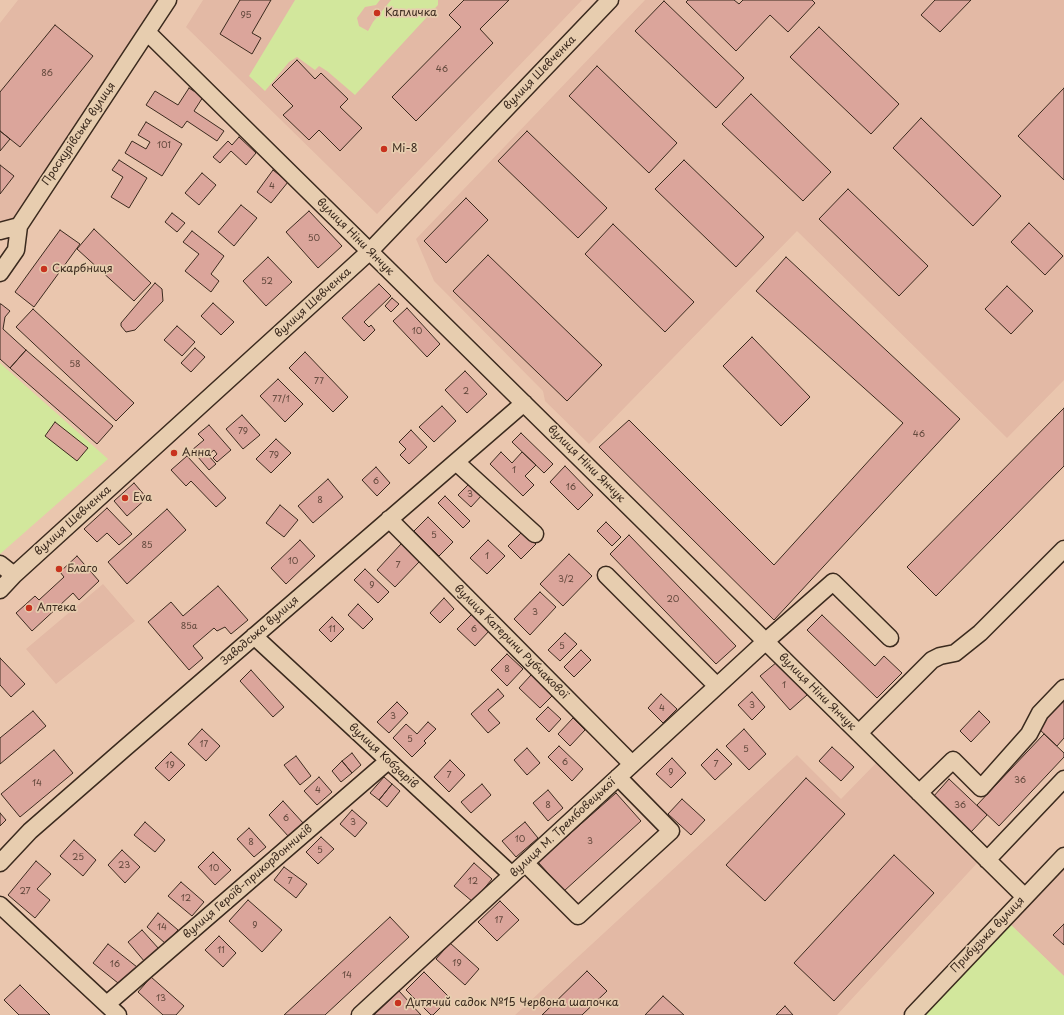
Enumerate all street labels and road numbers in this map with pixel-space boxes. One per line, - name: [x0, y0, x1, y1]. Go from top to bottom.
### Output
- street label: вулиця Шевченка: [501, 33, 579, 113]
- street label: Проскурівська вулиця: [40, 80, 118, 188]
- street label: вулиця Ніни Янчук: [314, 196, 396, 278]
- street label: вулиця Шевченка: [272, 265, 354, 341]
- street label: вулиця Ніни Янчук: [545, 423, 627, 505]
- street label: вулиця Шевченка: [32, 483, 114, 559]
- street label: вулиця Катерини Рубчакової: [451, 582, 571, 702]
- street label: Заводська вулиця: [219, 594, 301, 668]
- street label: вулиця Ніни Янчук: [776, 651, 858, 733]
- street label: вулиця Кобзарів: [346, 721, 420, 791]
- street label: вулиця М. Трембовецької: [508, 776, 618, 880]
- street label: вулиця Героїв-прикордонників: [181, 822, 315, 942]
- street label: Прибузька вулиця: [948, 894, 1028, 976]

